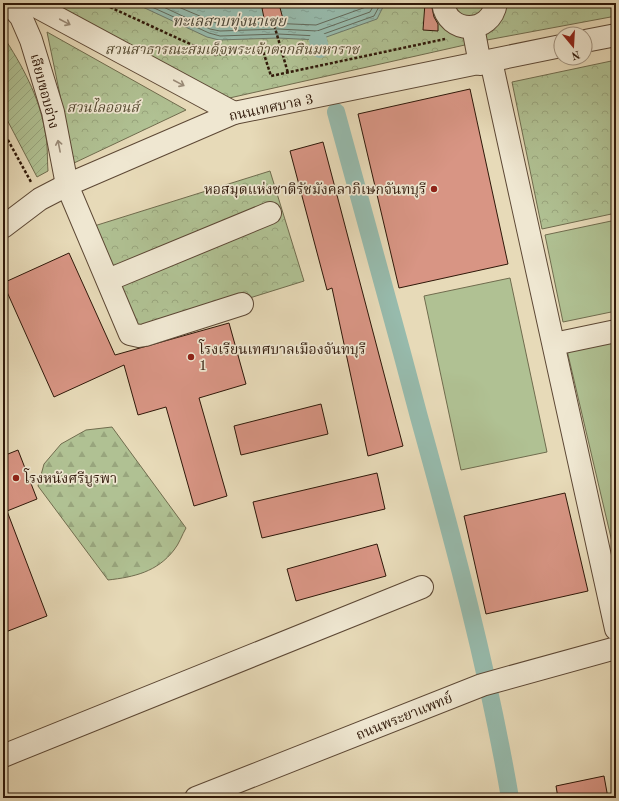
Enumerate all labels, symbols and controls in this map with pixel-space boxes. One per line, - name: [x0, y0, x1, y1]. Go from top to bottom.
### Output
- water label: ทะเลสาบทุ่งนาเชย: [172, 13, 287, 31]
- one-way arrow: [59, 18, 71, 26]
- north arrow: [553, 26, 593, 66]
- park label: สวนสาธารณะสมเด็จพระเจ้าตากสินมหาราช: [105, 41, 361, 57]
- text: N: [569, 48, 581, 61]
- street label: เลียบขอบอ่าง: [27, 52, 63, 130]
- one-way arrow: [173, 80, 185, 87]
- street label: ถนนเทศบาล 3: [228, 92, 315, 124]
- park label: สวนไลออนส์: [67, 97, 142, 115]
- one-way arrow: [55, 140, 63, 153]
- place label: หอสมุดแห่งชาติรัชมังคลาภิเษกจันทบุรี: [204, 181, 426, 198]
- marker: หอสมุดแห่งชาติรัชมังคลาภิเษกจันทบุรี: [429, 184, 439, 194]
- place label: โรงเรียนเทศบาลเมืองจันทบุรี 1: [198, 339, 366, 373]
- marker: โรงเรียนเทศบาลเมืองจันทบุรี 1: [186, 352, 196, 362]
- place label: โรงหนังศรีบูรพา: [23, 468, 117, 487]
- marker: โรงหนังศรีบูรพา: [11, 473, 21, 483]
- street label: ถนนพระยาแพทย์: [353, 688, 455, 743]

